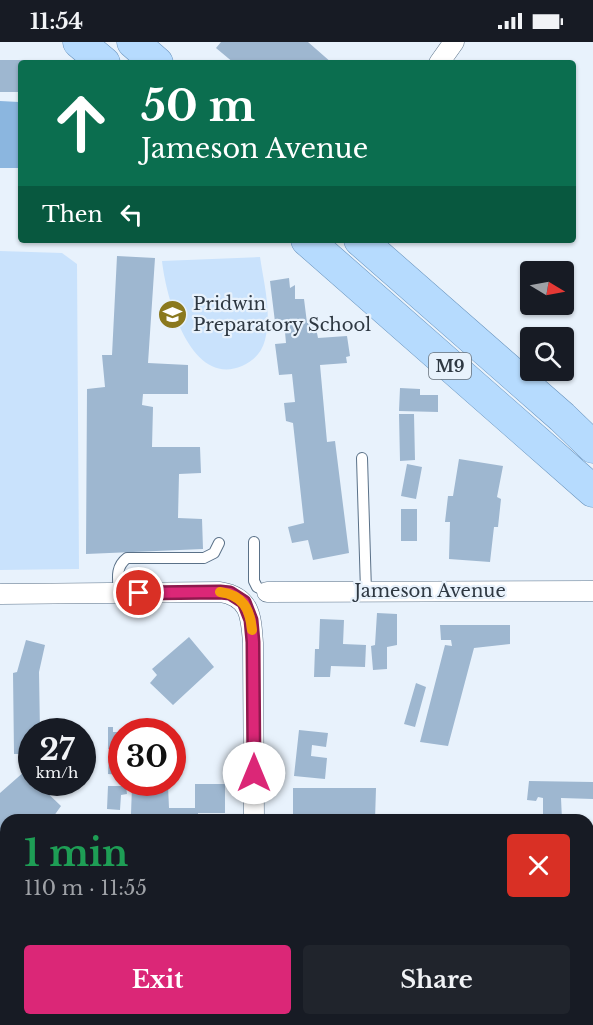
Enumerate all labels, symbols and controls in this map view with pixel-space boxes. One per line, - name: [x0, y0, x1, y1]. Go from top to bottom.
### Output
- text: 11:54: [30, 8, 83, 35]
- text: 50 m: [141, 80, 255, 132]
- icon: ahead: [42, 84, 120, 162]
- text: Jameson Avenue: [141, 132, 368, 165]
- icon: left: [115, 198, 148, 231]
- text: Then: [42, 201, 103, 228]
- north arrow: [520, 261, 574, 315]
- map controls: [520, 261, 574, 381]
- place label: Pridwin Preparatory School: [193, 293, 371, 336]
- school or university icon: Pridwin Preparatory School: [156, 298, 188, 330]
- button: search: [520, 327, 574, 381]
- road number: M9: [429, 353, 471, 379]
- pin: [113, 567, 164, 618]
- icon: arrive: [122, 576, 155, 609]
- street label: Jameson Avenue: [352, 580, 506, 602]
- speed limit sign: 30: [108, 718, 186, 796]
- text: 27: [39, 731, 75, 768]
- position arrow: [222, 741, 286, 805]
- text: km/h: [36, 763, 78, 782]
- text: 1 min: [24, 831, 128, 876]
- button: close: [507, 834, 570, 897]
- text: 110 m · 11:55: [24, 876, 147, 900]
- button: Exit: [24, 945, 291, 1014]
- button: Share: [303, 945, 570, 1014]

